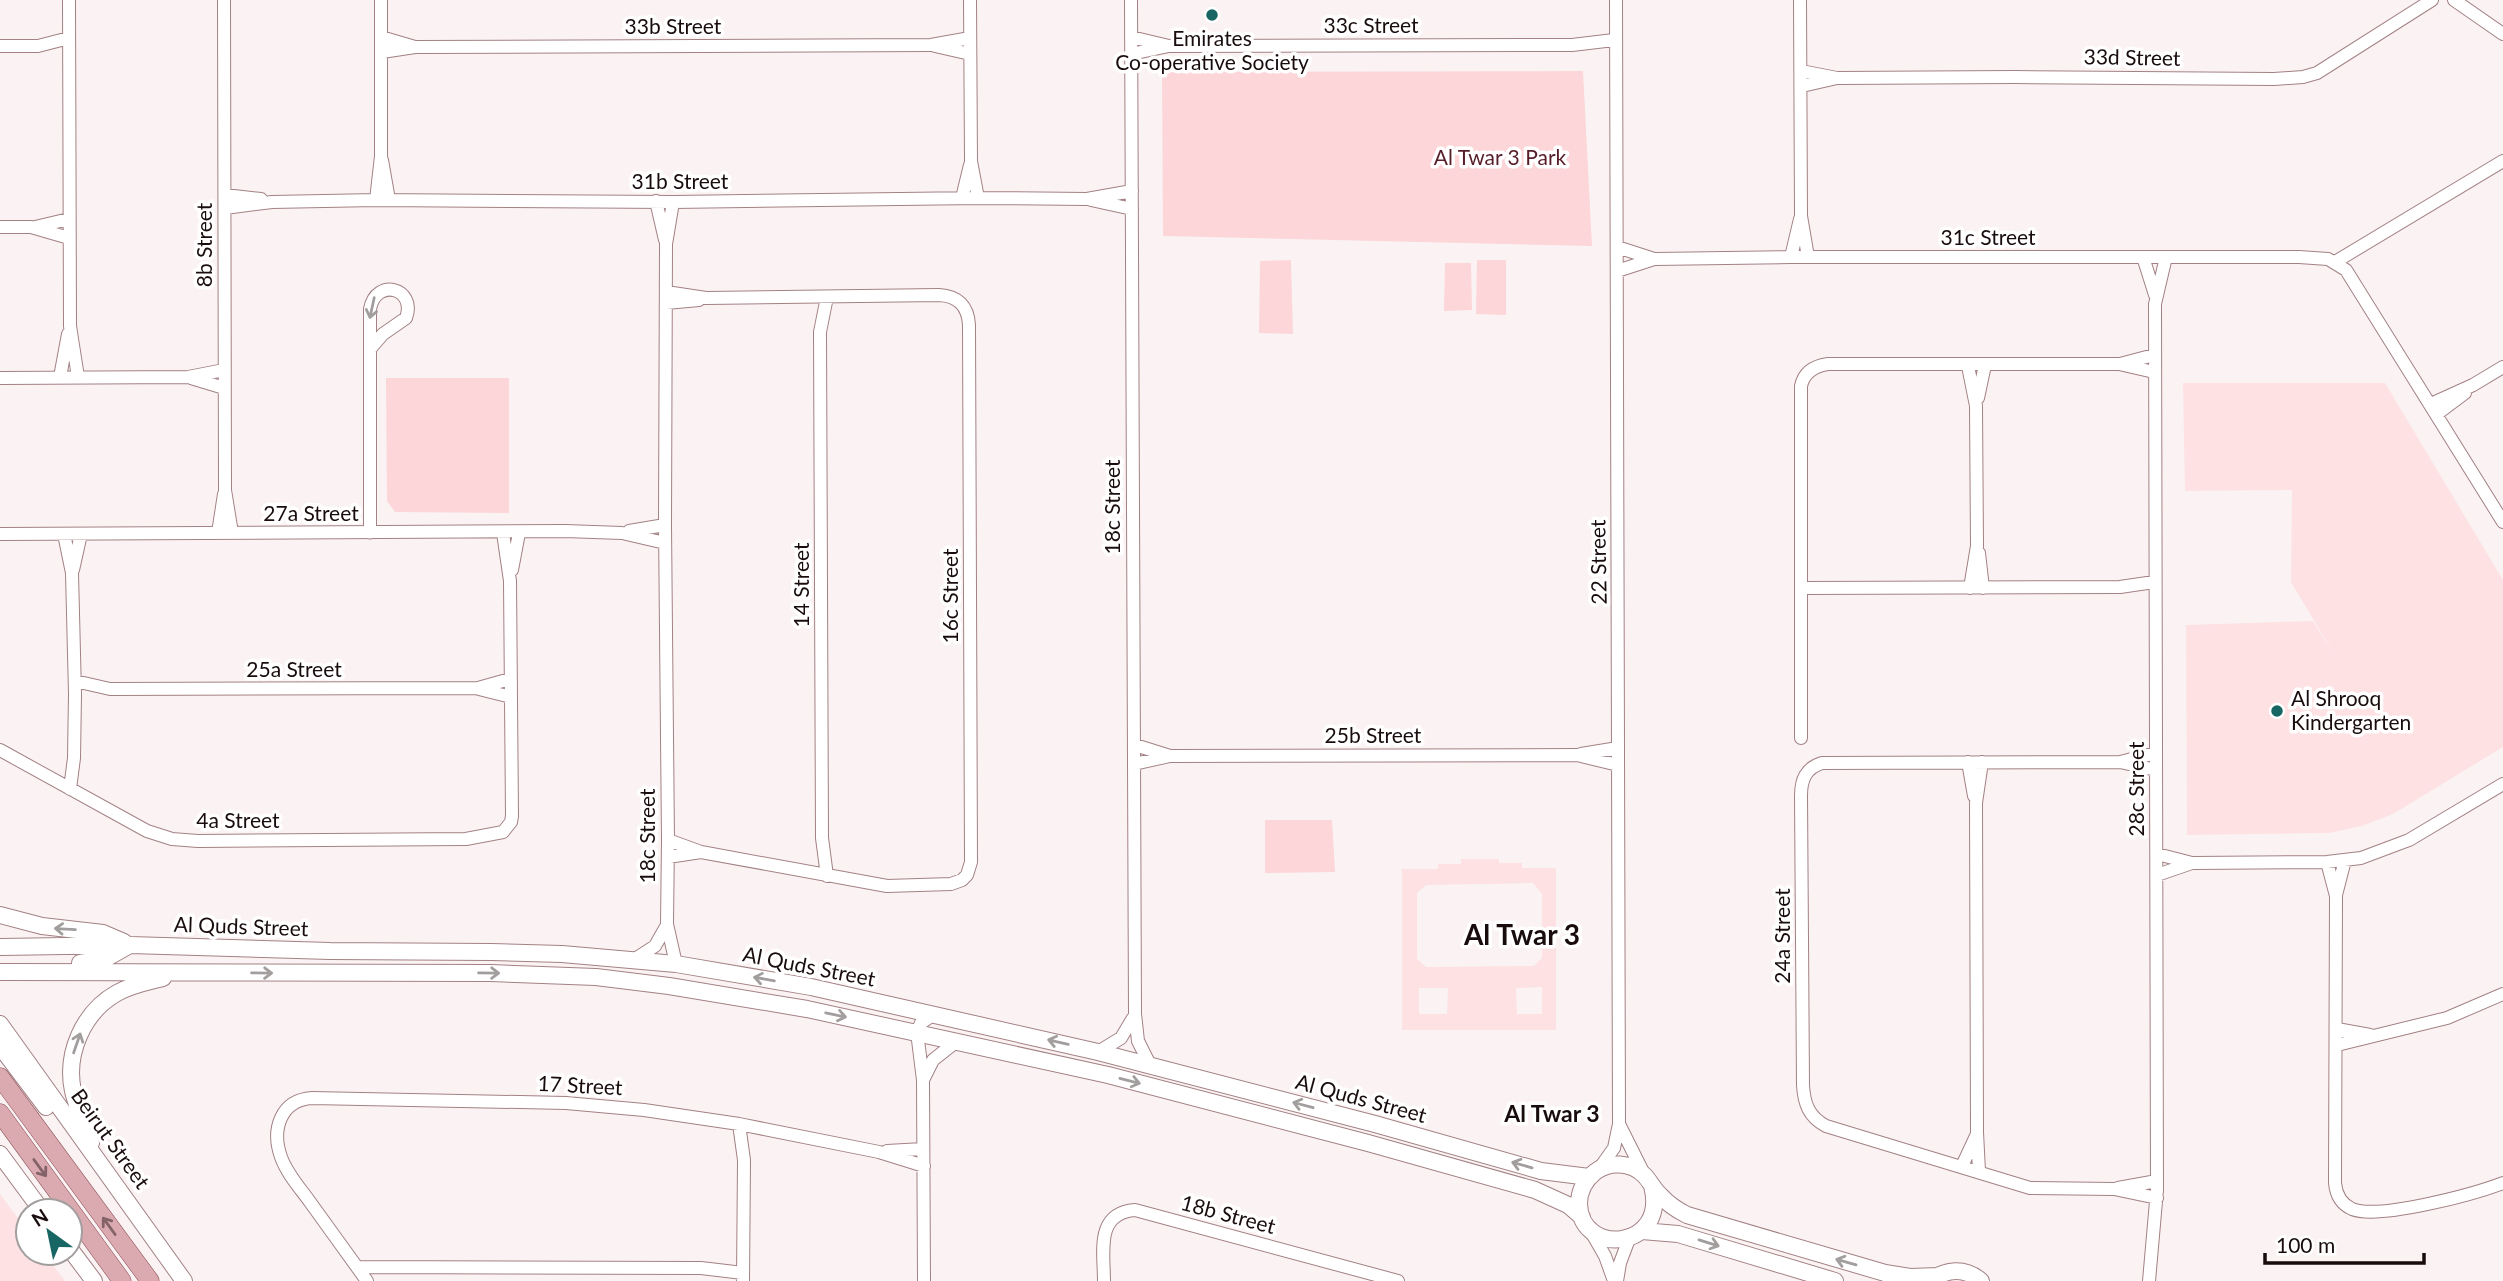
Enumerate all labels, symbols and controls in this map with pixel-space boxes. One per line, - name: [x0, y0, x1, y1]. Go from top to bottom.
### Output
- marker: Emirates Co-operative Society: [1204, 7, 1220, 23]
- street label: 33c Street: [1323, 12, 1419, 37]
- street label: 33b Street: [625, 13, 722, 38]
- place label: Emirates Co-operative Society: [1115, 25, 1309, 74]
- street label: 33d Street: [2083, 43, 2181, 70]
- park label: Al Twar 3 Park: [1434, 144, 1567, 169]
- street label: 31b Street: [632, 168, 729, 193]
- street label: 8b Street: [191, 202, 216, 287]
- street label: 31c Street: [1940, 224, 2036, 249]
- one-way arrow: [365, 297, 378, 319]
- street label: 18c Street: [1099, 459, 1124, 555]
- street label: 27a Street: [263, 500, 359, 525]
- street label: 22 Street: [1584, 519, 1611, 605]
- street label: 14 Street: [788, 542, 813, 628]
- street label: 16c Street: [937, 548, 962, 644]
- street label: 25a Street: [246, 656, 342, 681]
- place label: Al Shrooq Kindergarten: [2291, 685, 2411, 734]
- marker: Al Shrooq Kindergarten: [2269, 703, 2285, 719]
- street label: 25b Street: [1325, 722, 1422, 747]
- street label: 28c Street: [2123, 741, 2148, 837]
- street label: 18c Street: [634, 788, 659, 884]
- street label: 4a Street: [196, 807, 280, 832]
- street label: 24a Street: [1769, 888, 1794, 984]
- street label: Al Quds Street: [173, 911, 309, 940]
- district label: Al Twar 3: [1463, 917, 1580, 951]
- one-way arrow: [54, 922, 77, 935]
- street label: Al Quds Street: [741, 940, 878, 991]
- one-way arrow: [250, 966, 273, 979]
- one-way arrow: [478, 966, 501, 980]
- one-way arrow: [753, 972, 776, 985]
- one-way arrow: [824, 1008, 847, 1022]
- one-way arrow: [72, 1032, 84, 1054]
- one-way arrow: [1047, 1035, 1070, 1049]
- street label: Al Quds Street: [1293, 1068, 1430, 1127]
- street label: 17 Street: [537, 1070, 624, 1099]
- one-way arrow: [1118, 1075, 1141, 1088]
- street label: Beirut Street: [67, 1083, 156, 1193]
- one-way arrow: [1292, 1098, 1314, 1111]
- district label: Al Twar 3: [1503, 1099, 1600, 1127]
- one-way arrow: [33, 1158, 47, 1177]
- one-way arrow: [1511, 1158, 1533, 1171]
- street label: 18b Street: [1178, 1189, 1279, 1238]
- north arrow: [14, 1197, 84, 1267]
- text: N: [27, 1204, 52, 1231]
- one-way arrow: [102, 1217, 116, 1236]
- scale bar: [2265, 1222, 2424, 1266]
- text: 100 m: [2276, 1232, 2335, 1257]
- one-way arrow: [1698, 1237, 1720, 1250]
- one-way arrow: [1835, 1255, 1857, 1268]

